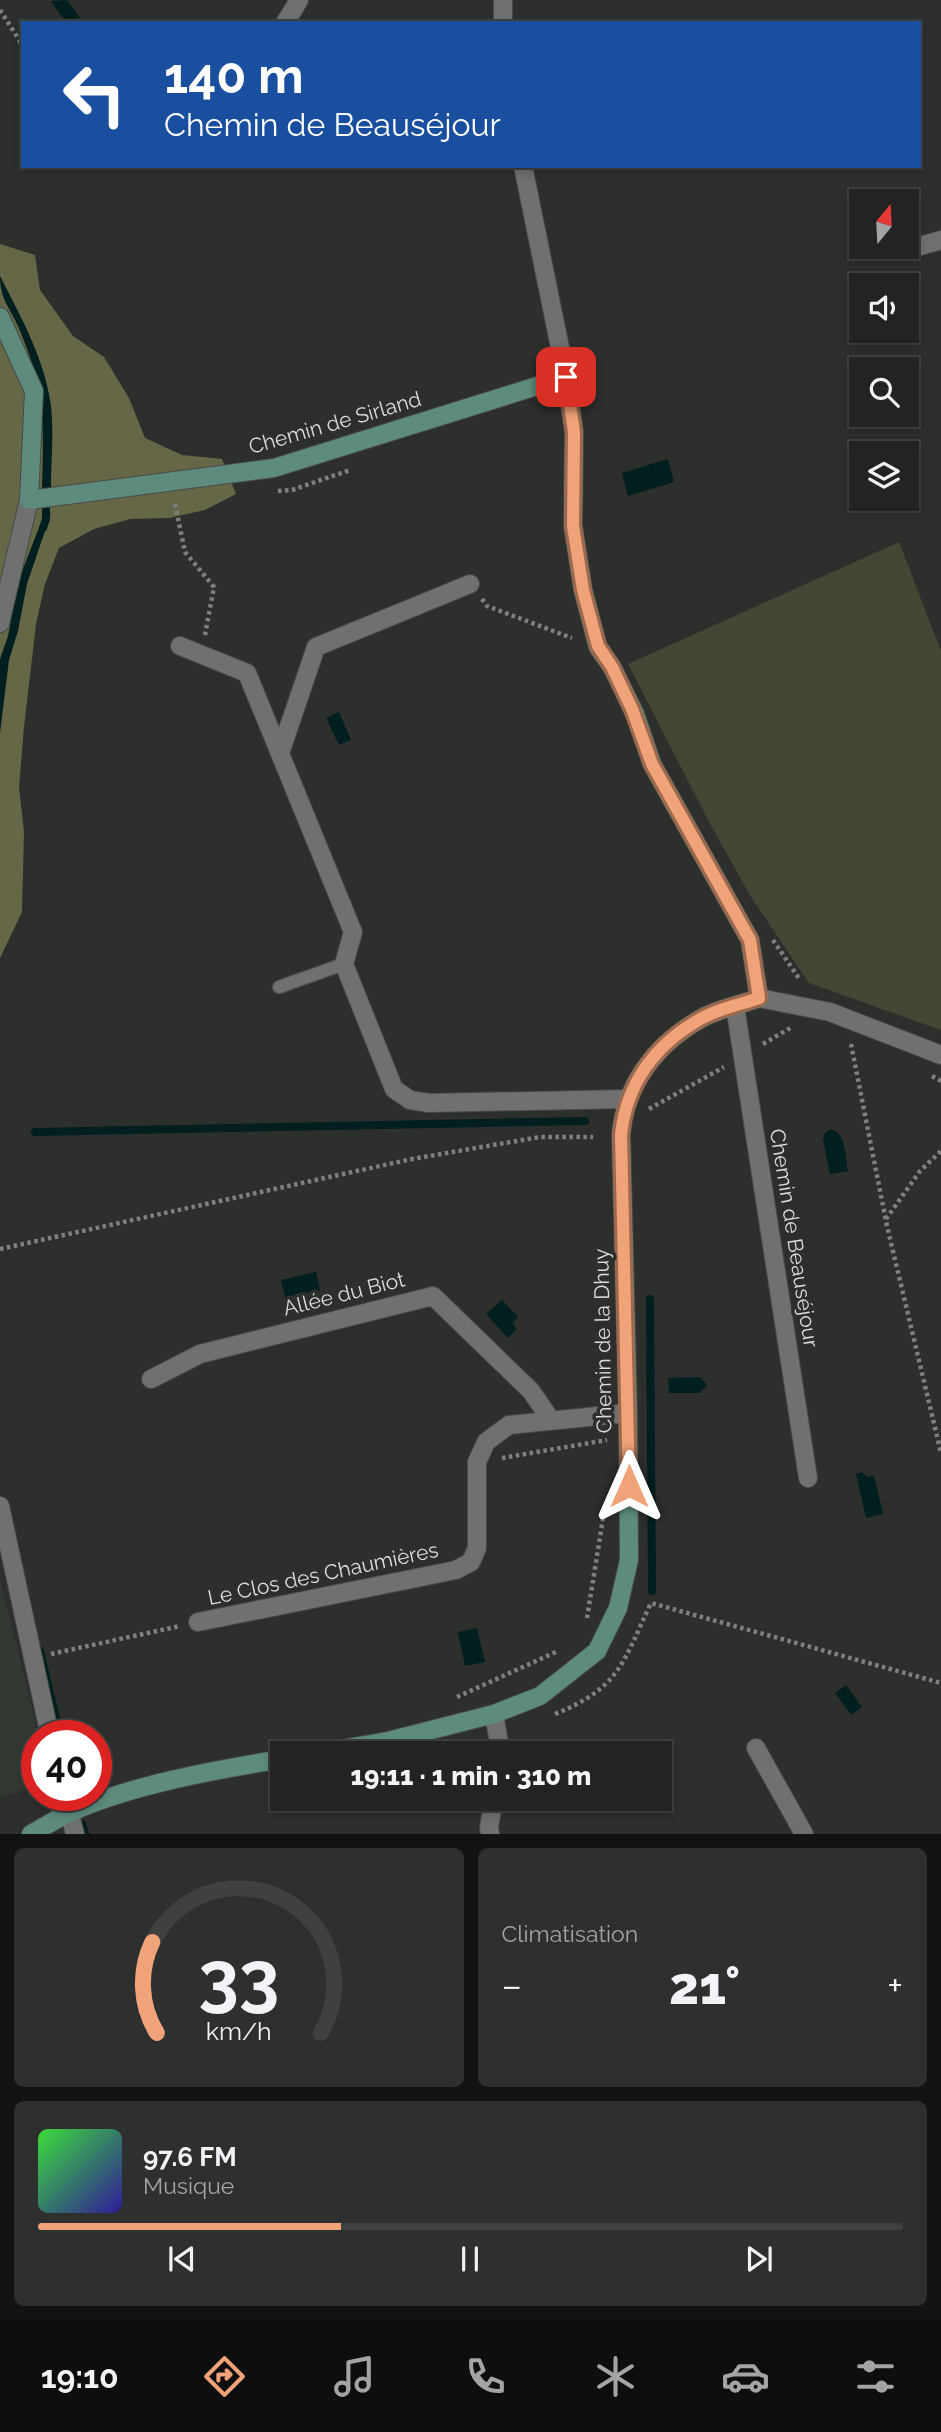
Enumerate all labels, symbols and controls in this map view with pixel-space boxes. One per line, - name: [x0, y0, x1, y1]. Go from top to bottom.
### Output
- text: 140 m: [164, 47, 304, 104]
- icon: left: [49, 49, 140, 140]
- text: Chemin de Beauséjour: [164, 106, 501, 143]
- north arrow: [849, 189, 919, 259]
- map controls: [849, 189, 919, 511]
- button: sound: [849, 273, 919, 343]
- pin: [536, 347, 596, 407]
- button: search: [849, 357, 919, 427]
- icon: arrive: [547, 358, 585, 396]
- street label: Chemin de Sirland: [246, 386, 424, 459]
- button: layers: [849, 441, 919, 511]
- street label: Chemin de Beauséjour: [765, 1127, 824, 1350]
- street label: Chemin de la Dhuy: [588, 1248, 617, 1434]
- street label: Allée du Biot: [280, 1266, 407, 1321]
- position arrow: [592, 1449, 666, 1523]
- street label: Le Clos des Chaumières: [205, 1537, 440, 1610]
- speed limit sign: 40: [21, 1720, 112, 1811]
- text: 19:11 · 1 min · 310 m: [351, 1761, 591, 1791]
- text: Climatisation: [502, 1920, 638, 1947]
- text: 33: [198, 1936, 279, 2021]
- text: 21°: [669, 1955, 740, 2016]
- text: −: [502, 1963, 522, 2008]
- text: +: [887, 1963, 903, 2008]
- text: km/h: [206, 2016, 272, 2046]
- text: 97.6 FM: [143, 2142, 237, 2172]
- text: Musique: [143, 2172, 234, 2199]
- icon: previous: [163, 2240, 201, 2278]
- icon: pause: [451, 2240, 489, 2278]
- icon: next: [740, 2240, 778, 2278]
- icon: directions: [200, 2352, 249, 2401]
- icon: music: [330, 2352, 379, 2401]
- icon: phone: [461, 2352, 510, 2401]
- icon: climate: [591, 2352, 640, 2401]
- icon: car: [721, 2352, 770, 2401]
- icon: filters: [851, 2352, 900, 2401]
- text: 19:10: [41, 2358, 119, 2395]

